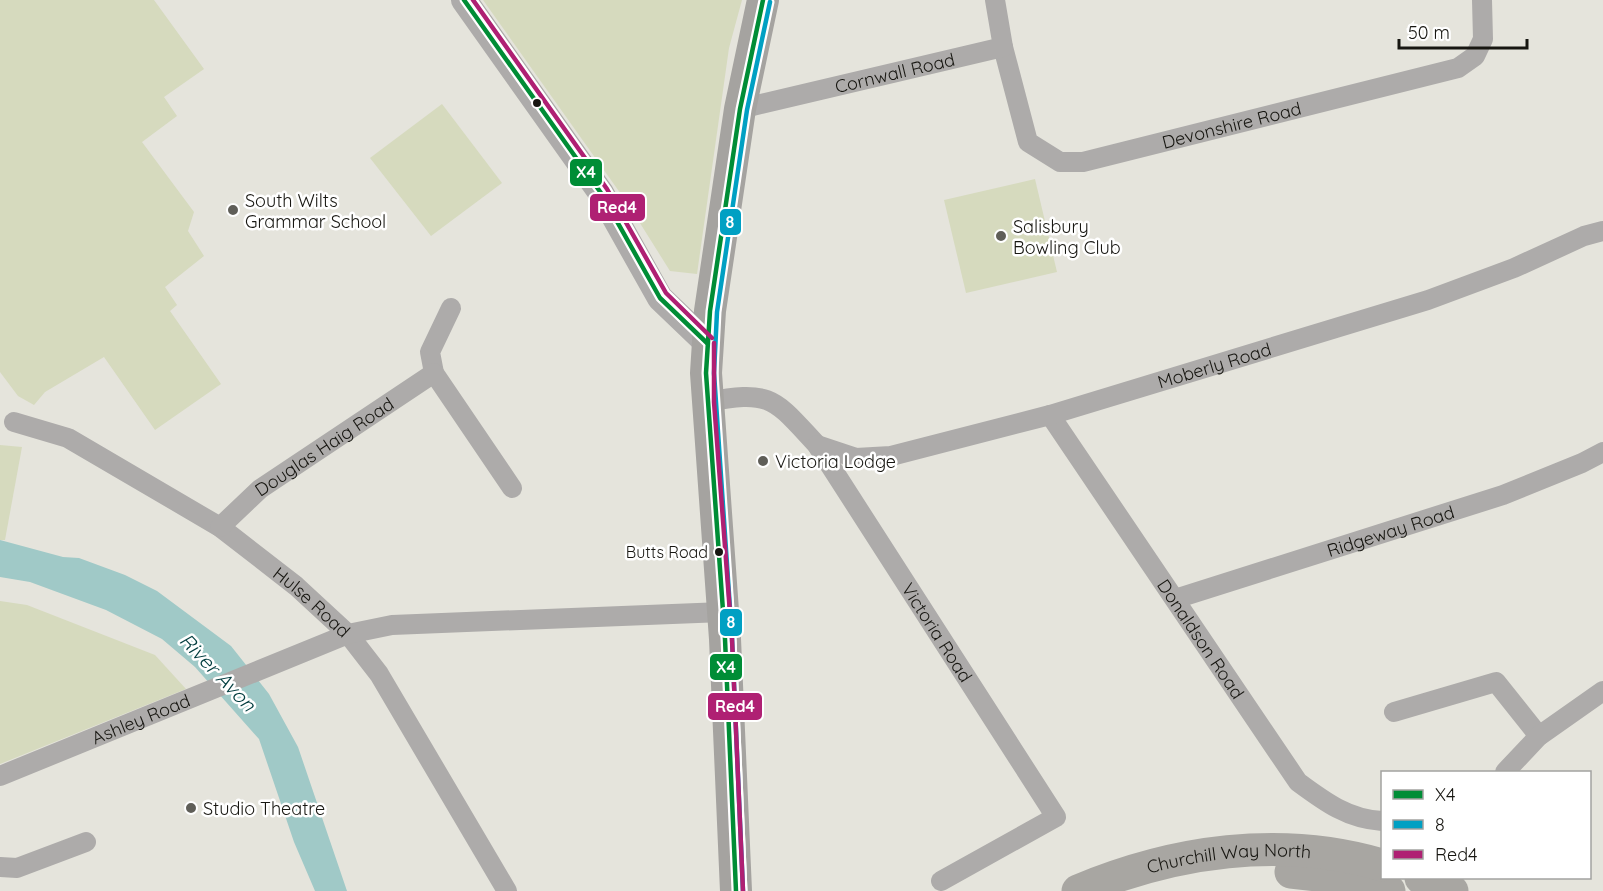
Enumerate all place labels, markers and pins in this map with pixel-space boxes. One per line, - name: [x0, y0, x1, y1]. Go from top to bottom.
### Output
- unlabelled marker: [531, 97, 543, 109]
- place label: South Wilts Grammar School: [245, 189, 386, 233]
- marker: South Wilts Grammar School: [226, 203, 240, 217]
- place label: Salisbury Bowling Club: [1013, 215, 1121, 259]
- marker: Salisbury Bowling Club: [994, 229, 1008, 243]
- place label: Victoria Lodge: [775, 450, 896, 473]
- marker: Victoria Lodge: [756, 454, 770, 468]
- place label: Butts Road: [626, 542, 708, 562]
- marker: Butts Road: [713, 546, 725, 558]
- place label: Studio Theatre: [203, 797, 325, 820]
- marker: Studio Theatre: [184, 801, 198, 815]

